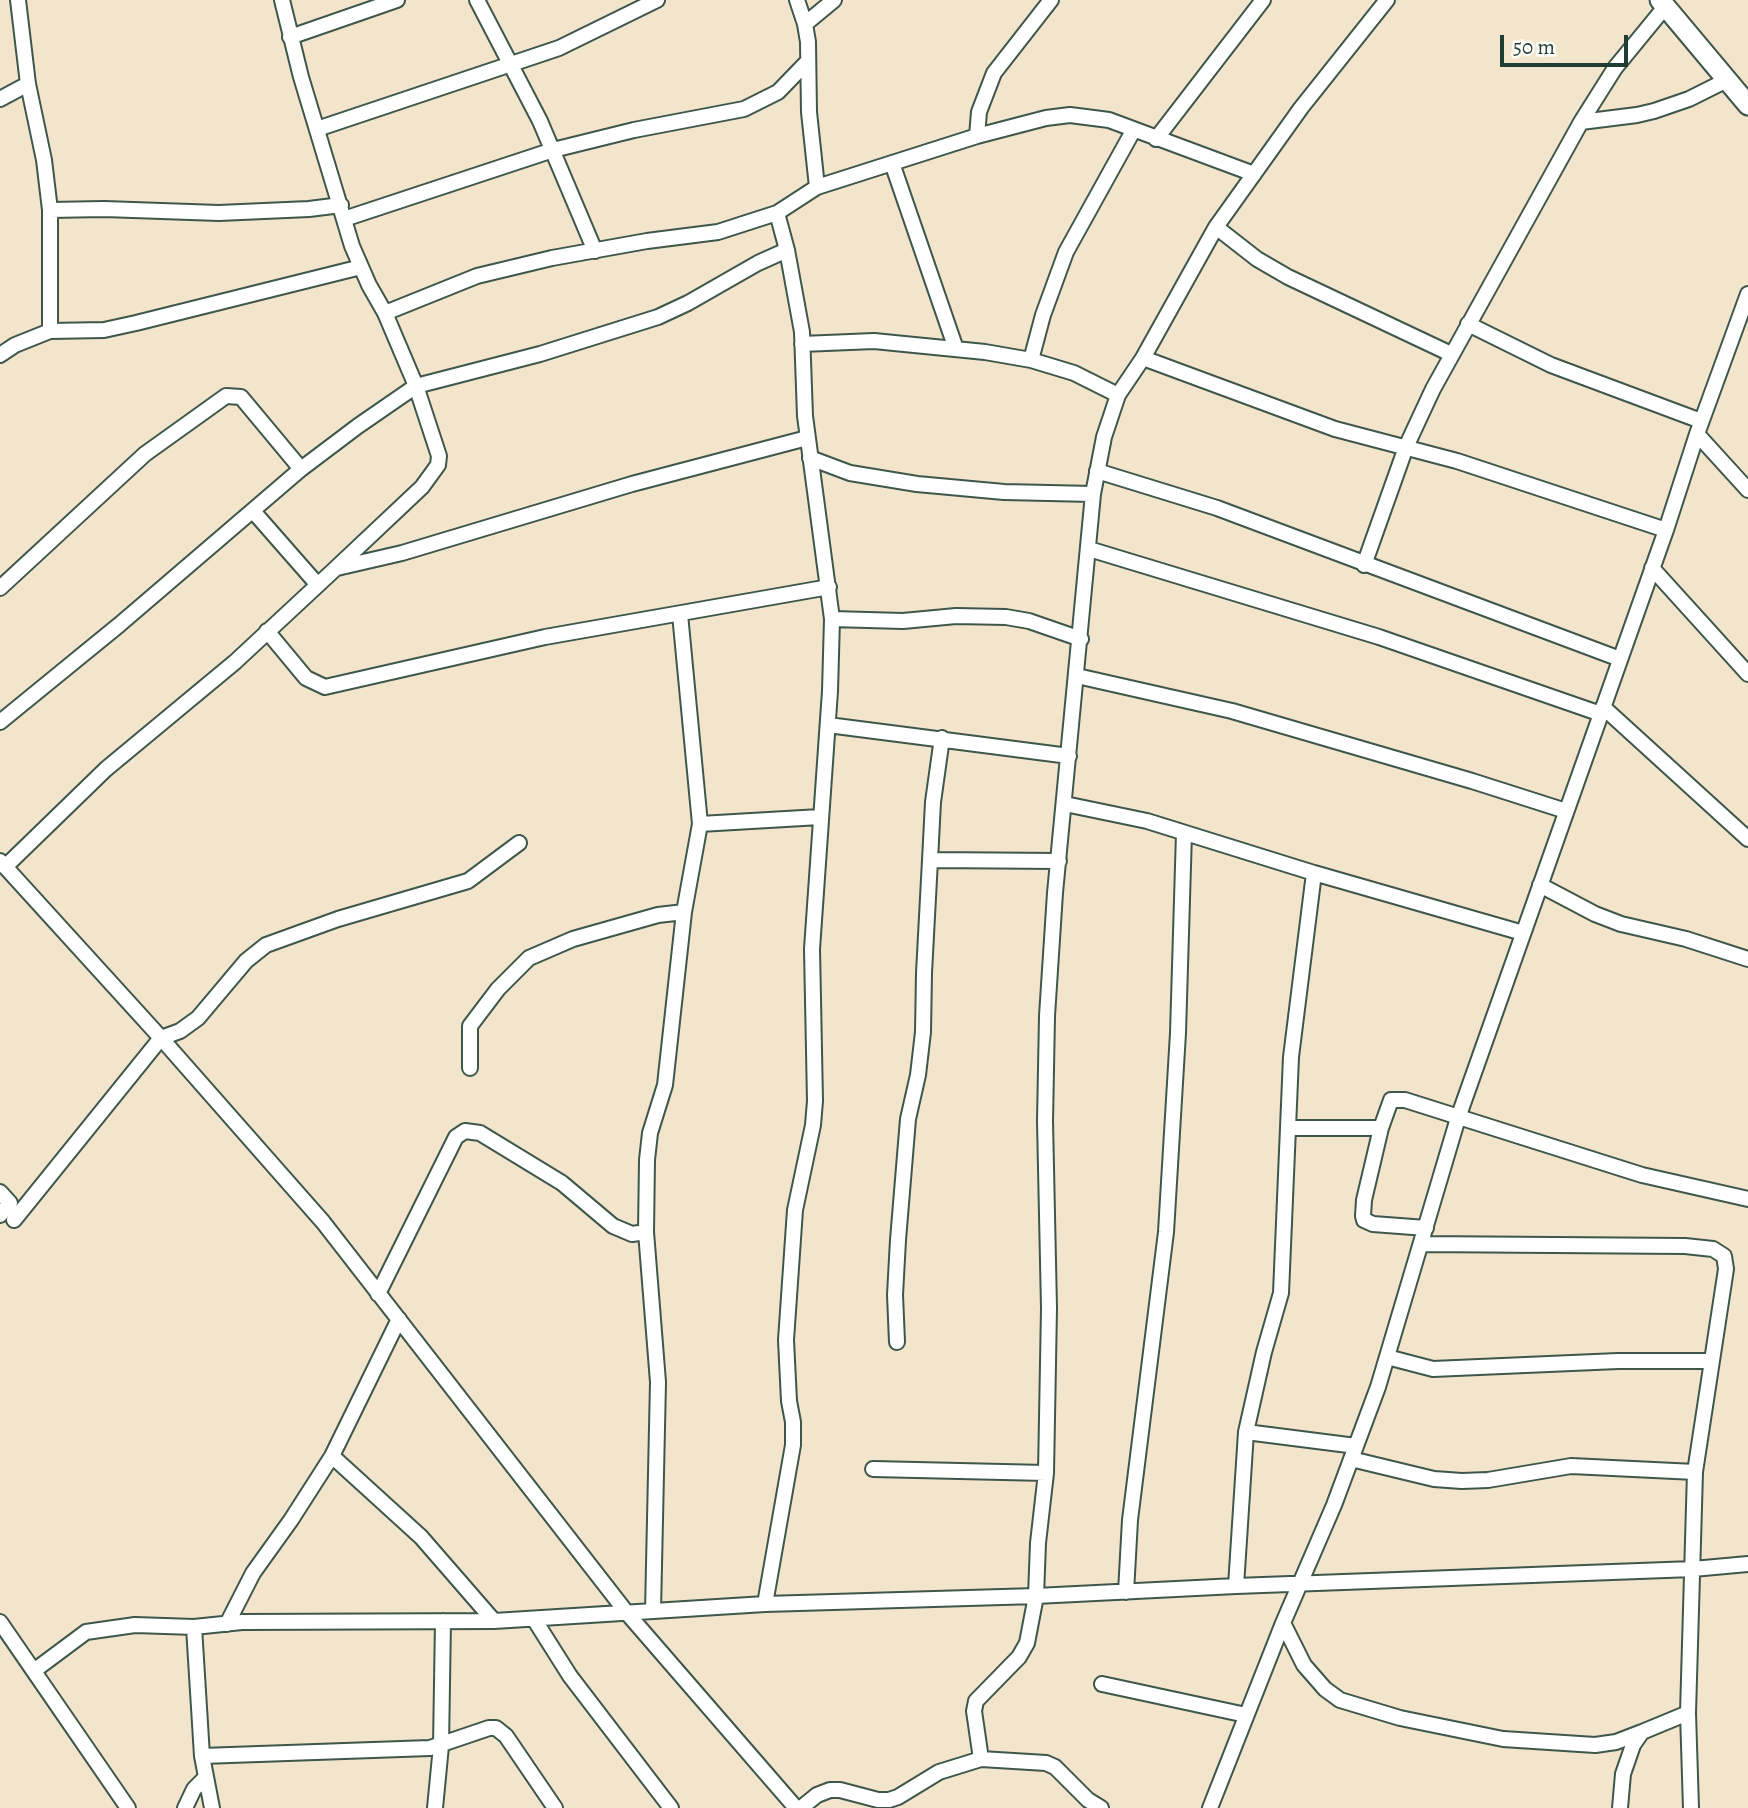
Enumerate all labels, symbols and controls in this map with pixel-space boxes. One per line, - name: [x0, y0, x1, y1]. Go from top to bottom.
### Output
- scale bar: [1503, 21, 1631, 65]
- text: 50 m: [1513, 33, 1555, 61]

